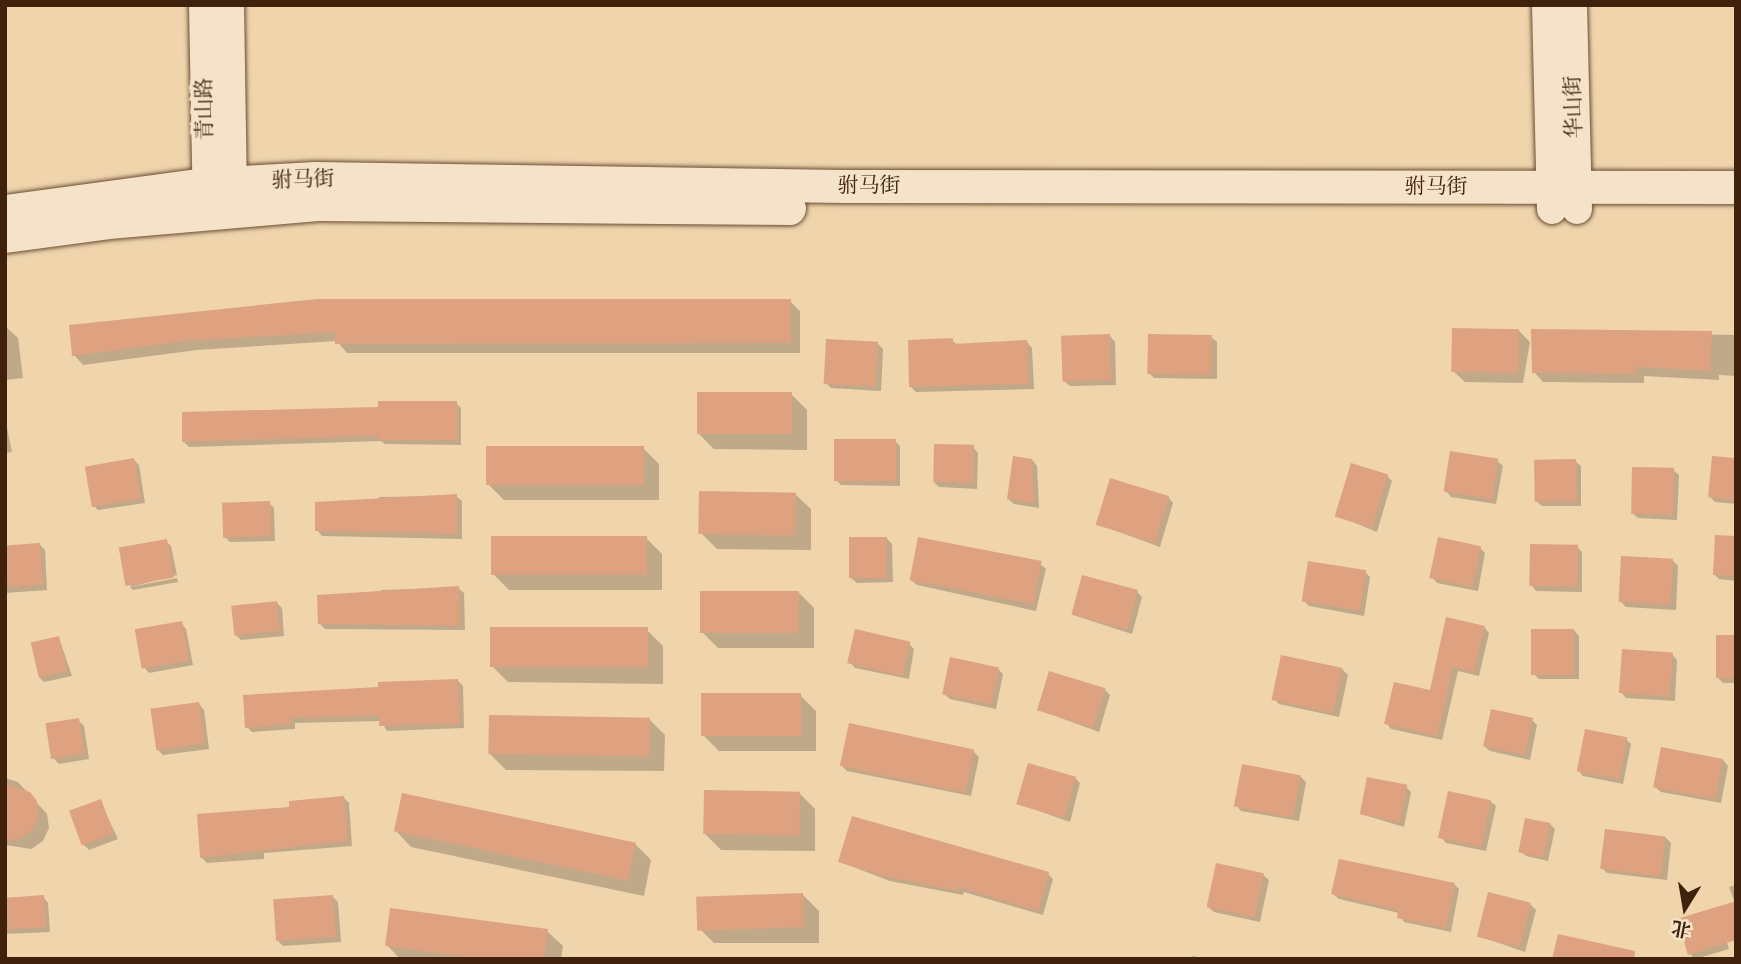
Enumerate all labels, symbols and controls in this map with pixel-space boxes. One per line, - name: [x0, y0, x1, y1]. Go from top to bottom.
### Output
- street label: 华山街: [1560, 75, 1588, 139]
- street label: 青山路: [192, 77, 218, 141]
- street label: 驸马街: [271, 166, 335, 194]
- street label: 驸马街: [838, 173, 900, 199]
- street label: 驸马街: [1405, 174, 1467, 200]
- north arrow: [1650, 873, 1720, 943]
- text: 北: [1669, 915, 1693, 942]

